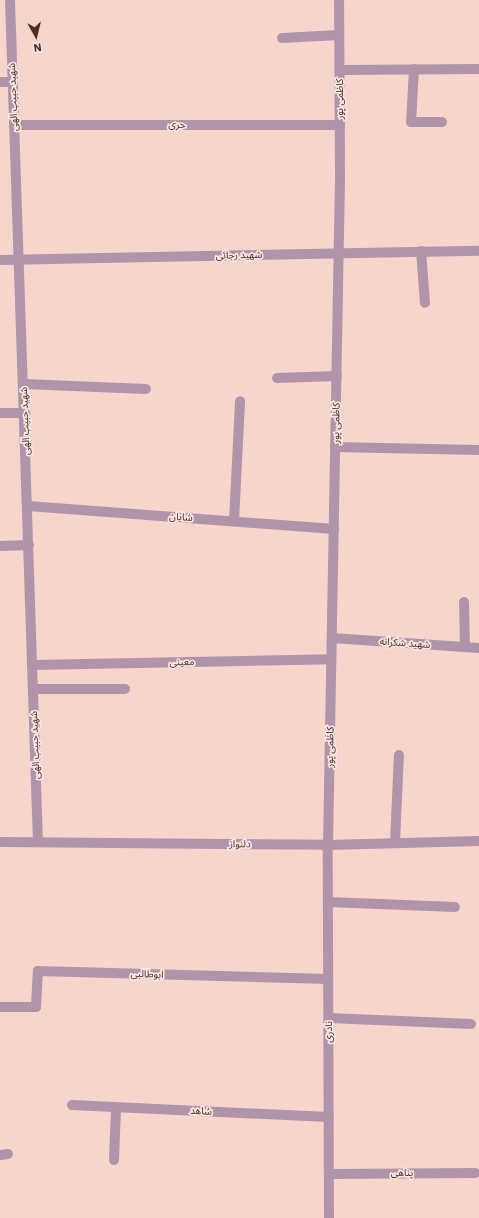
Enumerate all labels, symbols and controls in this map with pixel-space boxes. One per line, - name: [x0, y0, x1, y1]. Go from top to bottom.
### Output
- north arrow: [16, 16, 56, 56]
- text: N: [33, 40, 43, 55]
- street label: شهید حبیب الهی: [6, 63, 20, 131]
- street label: کاظمی پور: [334, 79, 346, 119]
- street label: حری: [168, 119, 186, 131]
- street label: شهید رجائی: [216, 249, 262, 261]
- street label: شهید حبیب الهی: [18, 387, 32, 455]
- street label: کاظمی پور: [330, 403, 342, 443]
- street label: شایان: [169, 510, 193, 524]
- street label: شهید شکرانه: [379, 635, 431, 651]
- street label: معینی: [169, 656, 195, 668]
- street label: شهید حبیب الهی: [28, 711, 42, 779]
- street label: کاظمی پور: [324, 727, 336, 767]
- street label: دلنواز: [229, 838, 251, 850]
- street label: ابوطالبی: [130, 967, 164, 981]
- street label: نادری: [323, 1021, 335, 1043]
- street label: شاهد: [190, 1104, 212, 1118]
- street label: پناهی: [391, 1167, 413, 1179]

